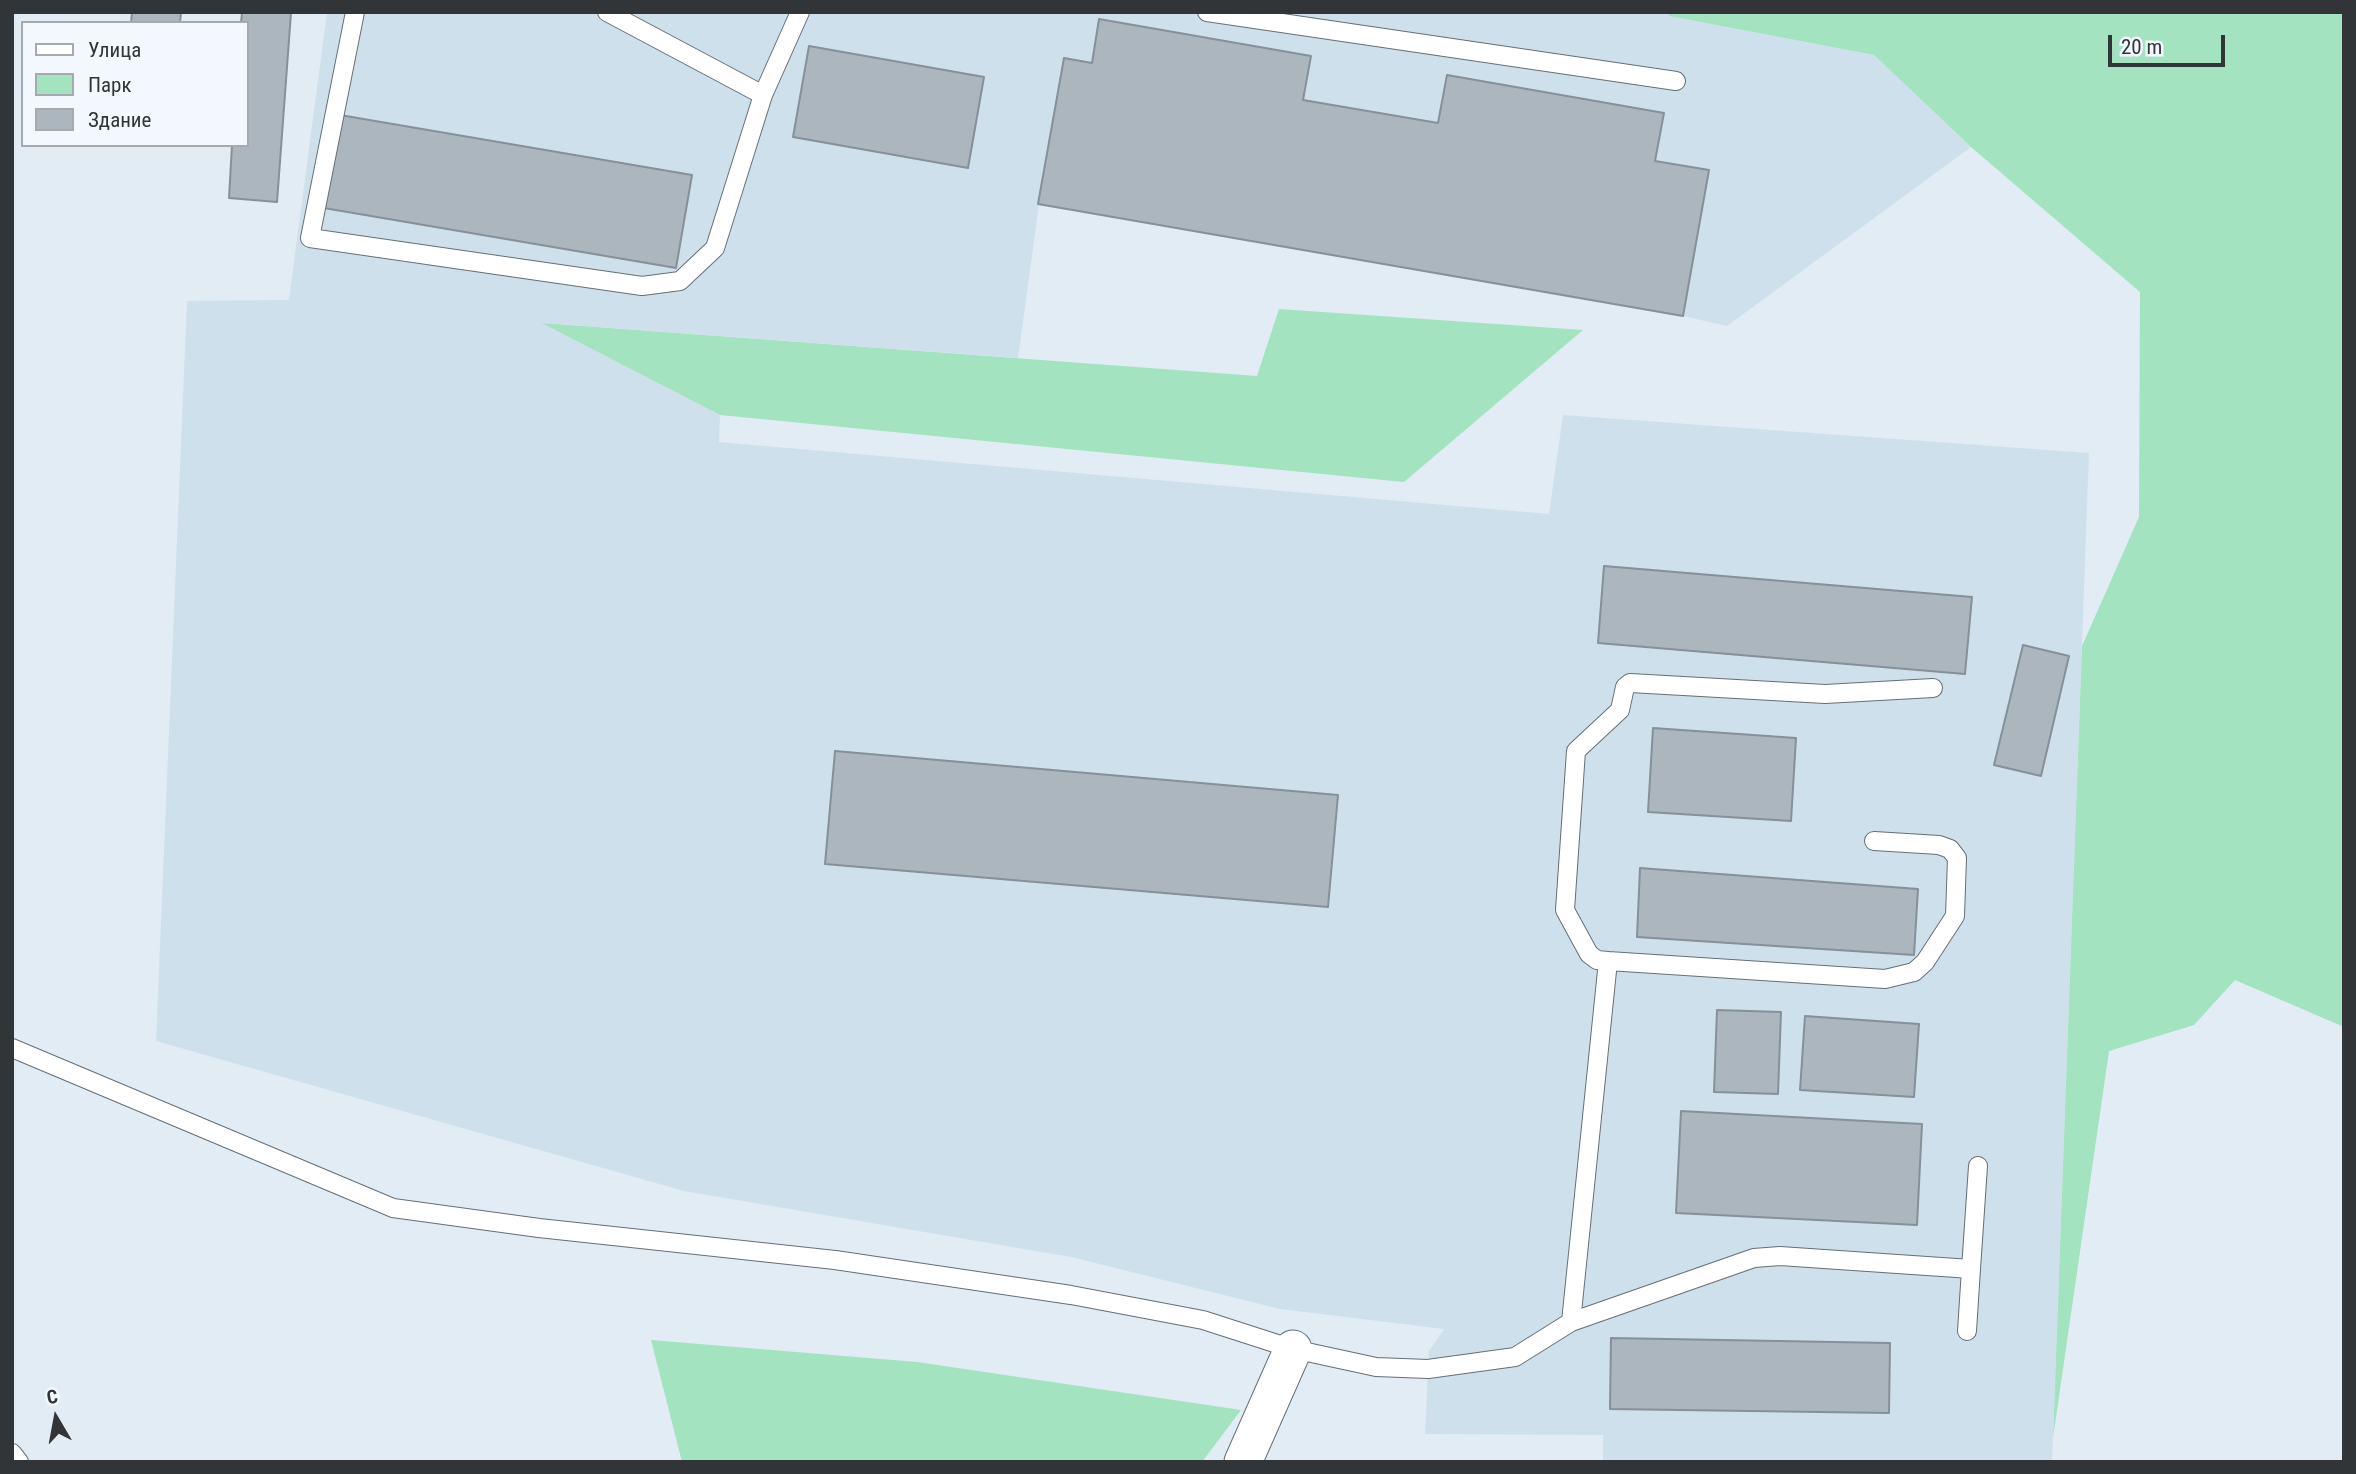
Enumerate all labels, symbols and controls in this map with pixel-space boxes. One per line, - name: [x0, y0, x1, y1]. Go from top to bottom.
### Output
- legend: [21, 21, 248, 147]
- scale bar: [2111, 21, 2228, 65]
- text: 20 m: [2121, 35, 2162, 59]
- text: Улица: [88, 38, 141, 62]
- text: Парк: [88, 73, 132, 97]
- text: Здание: [88, 108, 151, 132]
- north arrow: [21, 1383, 91, 1453]
- text: С: [45, 1385, 60, 1409]

